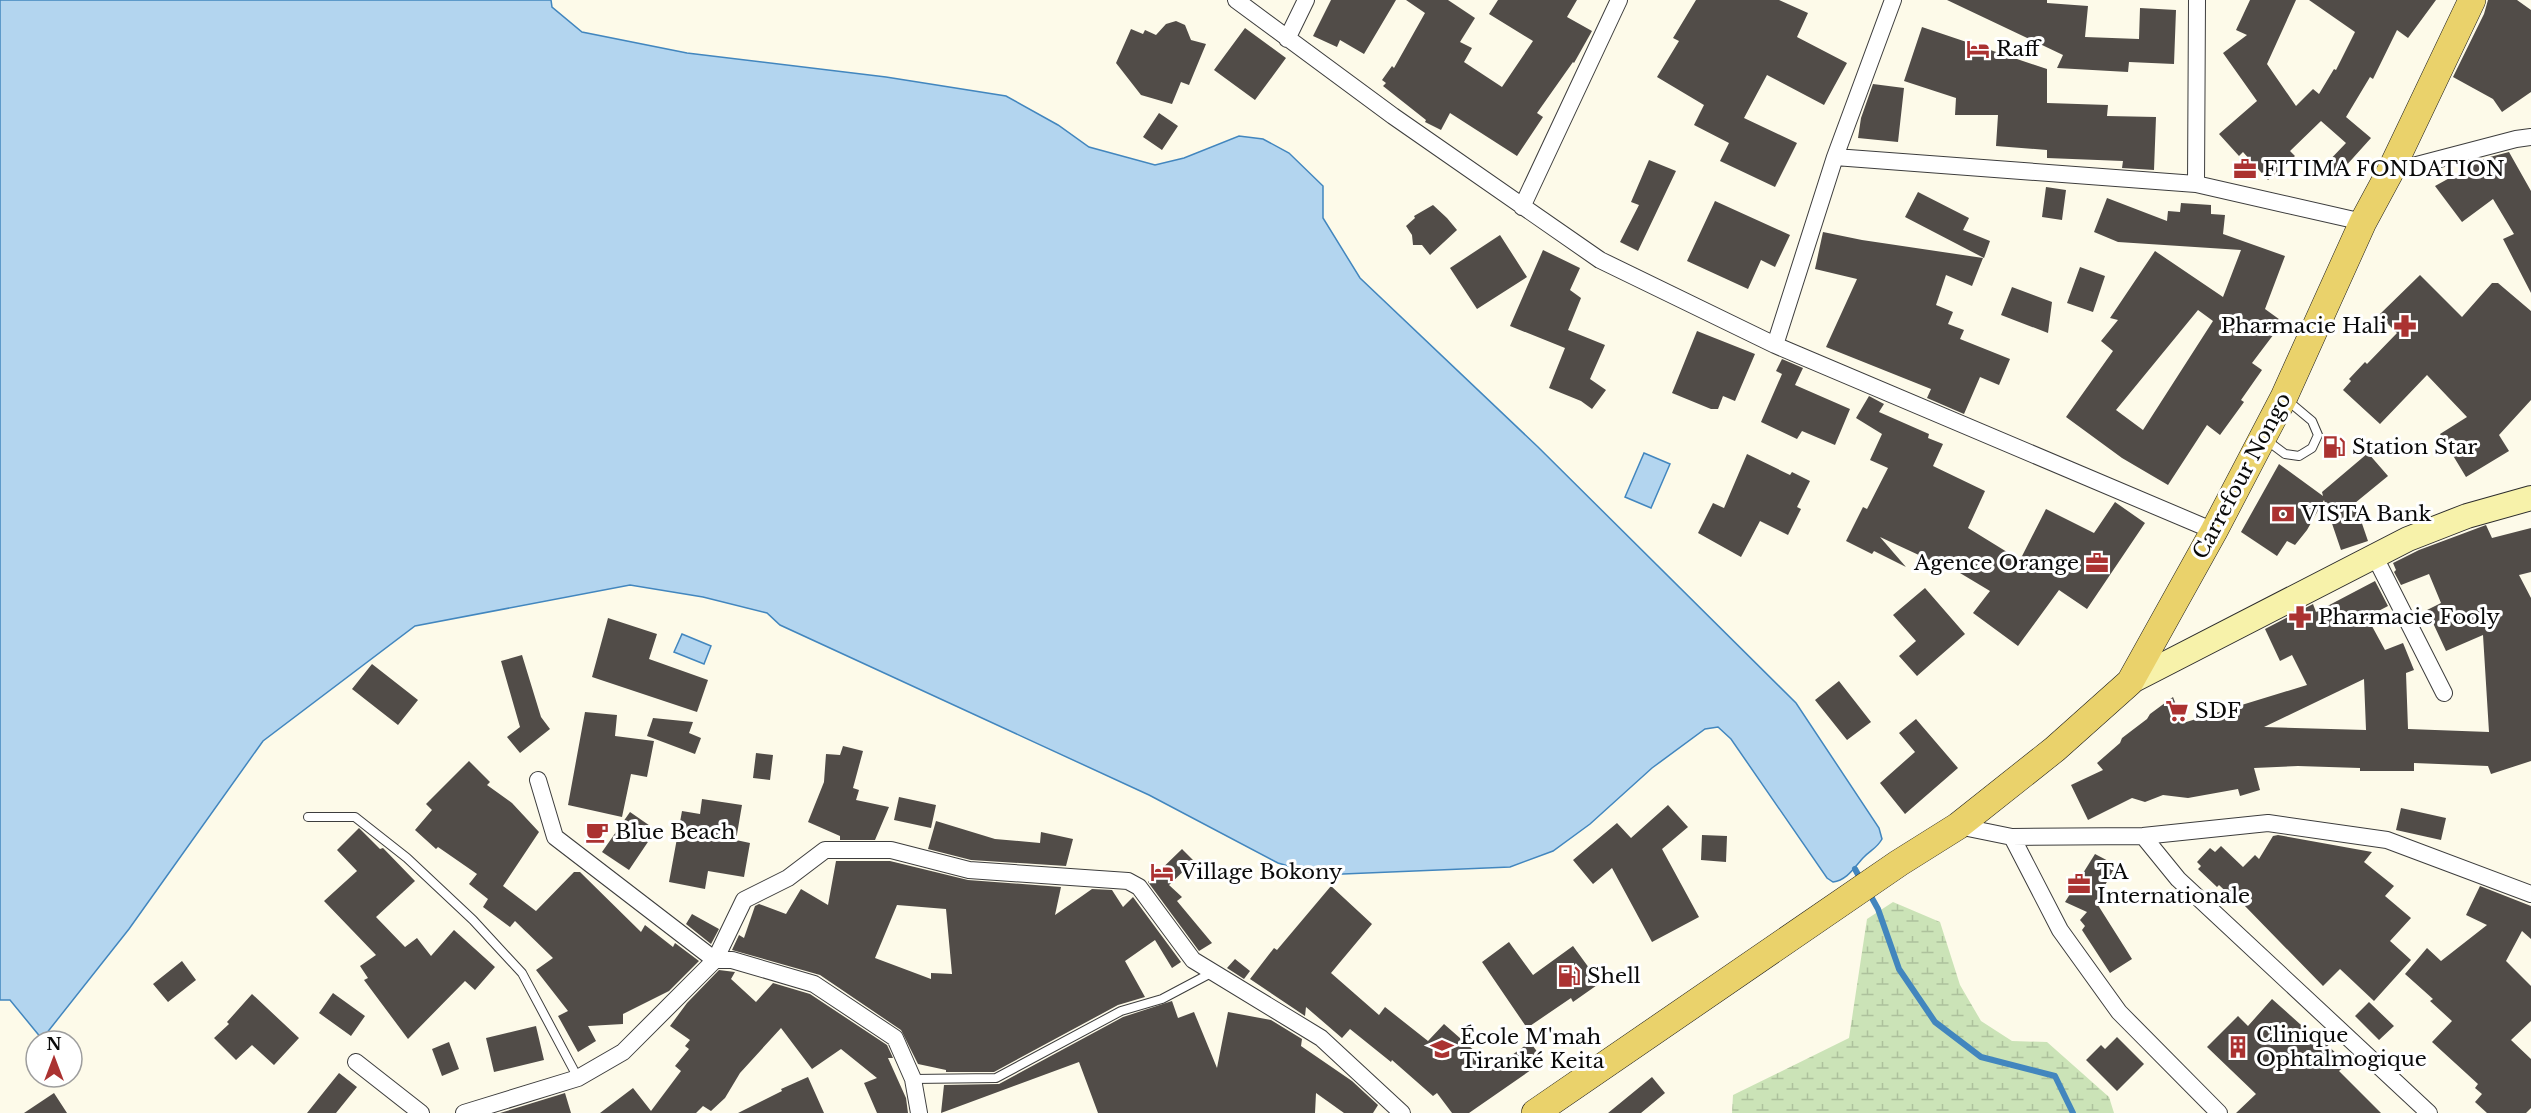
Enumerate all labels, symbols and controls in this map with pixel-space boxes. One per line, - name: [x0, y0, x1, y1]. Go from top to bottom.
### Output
- hotel icon: Raff: [1965, 36, 1991, 62]
- place label: Raff: [1996, 36, 2042, 62]
- office icon: FITIMA FONDATION: [2232, 156, 2258, 182]
- place label: FITIMA FONDATION: [2263, 156, 2505, 182]
- place label: Pharmacie Hali: [2221, 313, 2387, 339]
- pharmacy icon: Pharmacie Hali: [2392, 313, 2418, 339]
- street label: Carrefour Nongo: [2187, 388, 2297, 564]
- fuel station icon: Station Star: [2321, 434, 2347, 460]
- place label: Station Star: [2352, 434, 2477, 460]
- bank icon: VISTA Bank: [2270, 501, 2296, 527]
- place label: VISTA Bank: [2300, 501, 2431, 527]
- place label: Agence Orange: [1913, 550, 2079, 576]
- office icon: Agence Orange: [2084, 550, 2110, 576]
- pharmacy icon: Pharmacie Fooly: [2287, 604, 2313, 630]
- place label: Pharmacie Fooly: [2318, 604, 2501, 630]
- supermarket icon: SDF: [2164, 698, 2190, 724]
- place label: SDF: [2195, 698, 2241, 724]
- cafe icon: Blue Beach: [584, 819, 610, 845]
- place label: Blue Beach: [615, 819, 736, 845]
- hotel icon: Village Bokony: [1149, 859, 1175, 885]
- place label: Village Bokony: [1179, 859, 1343, 885]
- place label: TA Internationale: [2097, 859, 2250, 909]
- office icon: TA Internationale: [2066, 871, 2092, 897]
- fuel station icon: Shell: [1556, 963, 1582, 989]
- place label: Shell: [1587, 963, 1641, 989]
- place label: Clinique Ophtalmogique: [2256, 1022, 2427, 1072]
- place label: École M'mah Tiranké Keita: [1460, 1024, 1605, 1074]
- north arrow: [24, 1029, 84, 1089]
- text: N: [46, 1034, 62, 1054]
- building icon: Clinique Ophtalmogique: [2225, 1034, 2251, 1060]
- school or university icon: École M'mah Tiranké Keita: [1429, 1036, 1455, 1062]

